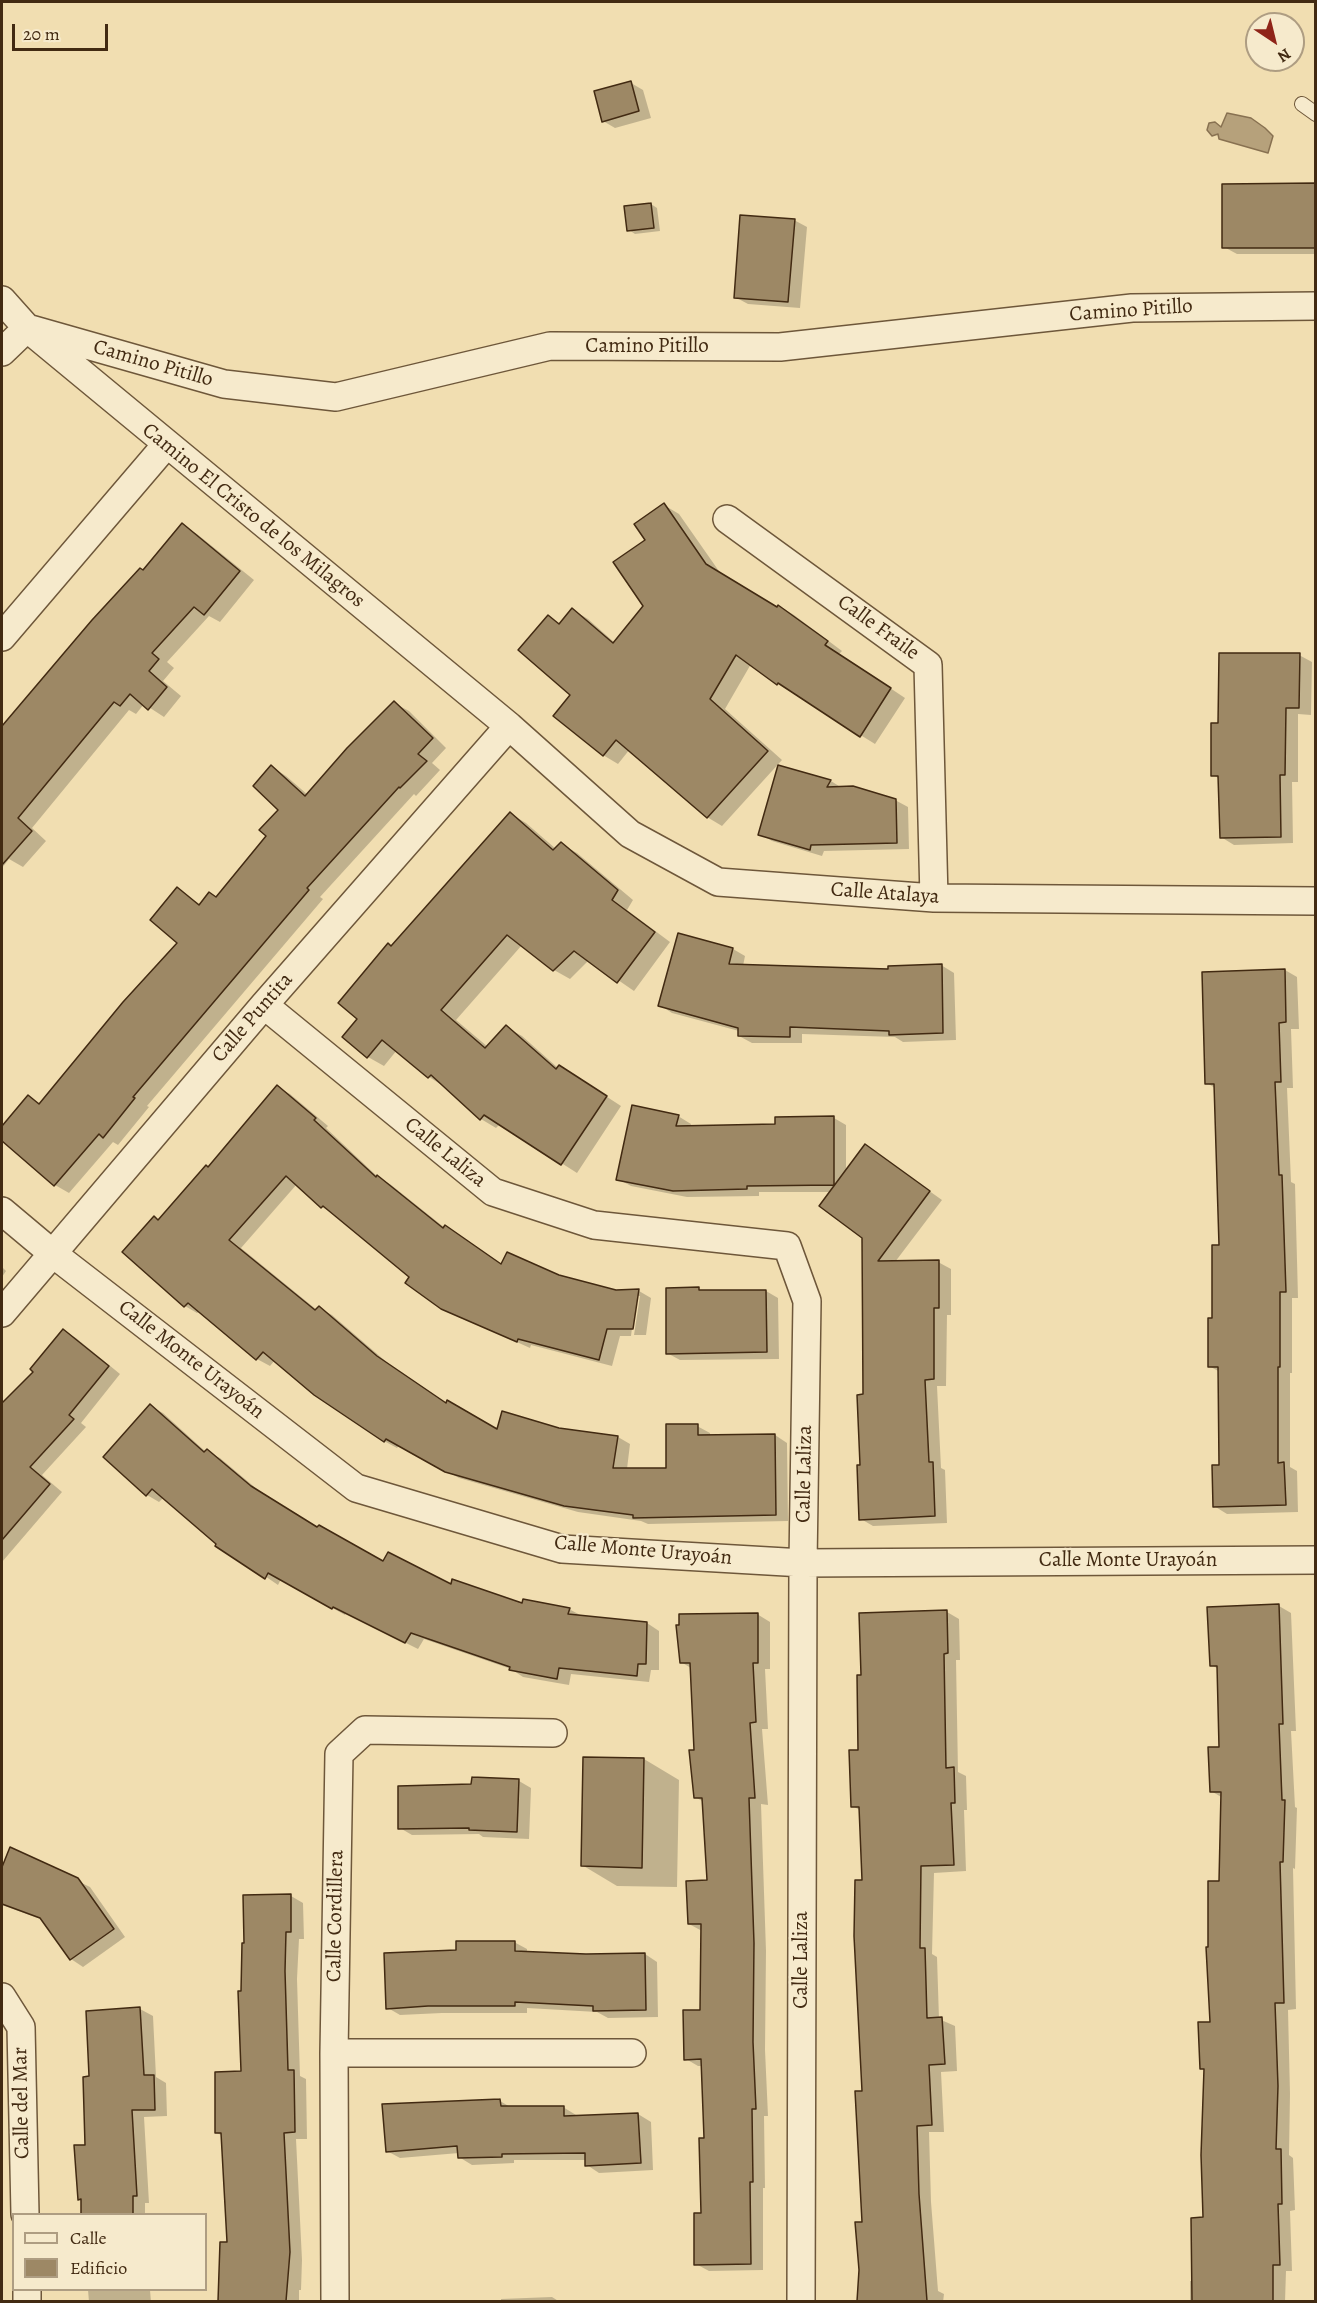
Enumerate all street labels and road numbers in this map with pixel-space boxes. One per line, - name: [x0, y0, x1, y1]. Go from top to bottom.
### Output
- street label: Camino Pitillo: [1069, 294, 1193, 328]
- street label: Camino Pitillo: [585, 334, 709, 360]
- street label: Camino Pitillo: [90, 335, 216, 393]
- street label: Camino El Cristo de los Milagros: [136, 418, 370, 614]
- street label: Calle Fraile: [832, 590, 924, 666]
- street label: Calle Atalaya: [830, 878, 940, 910]
- street label: Calle Puntita: [207, 968, 299, 1068]
- street label: Calle Laliza: [399, 1112, 491, 1194]
- street label: Calle Monte Urayoán: [113, 1295, 269, 1425]
- street label: Calle Laliza: [792, 1425, 818, 1523]
- street label: Calle Monte Urayoán: [553, 1531, 733, 1571]
- street label: Calle Monte Urayoán: [1039, 1548, 1217, 1574]
- street label: Calle Cordillera: [322, 1850, 350, 1982]
- street label: Calle Laliza: [789, 1911, 815, 2009]
- street label: Calle del Mar: [8, 2047, 36, 2159]

